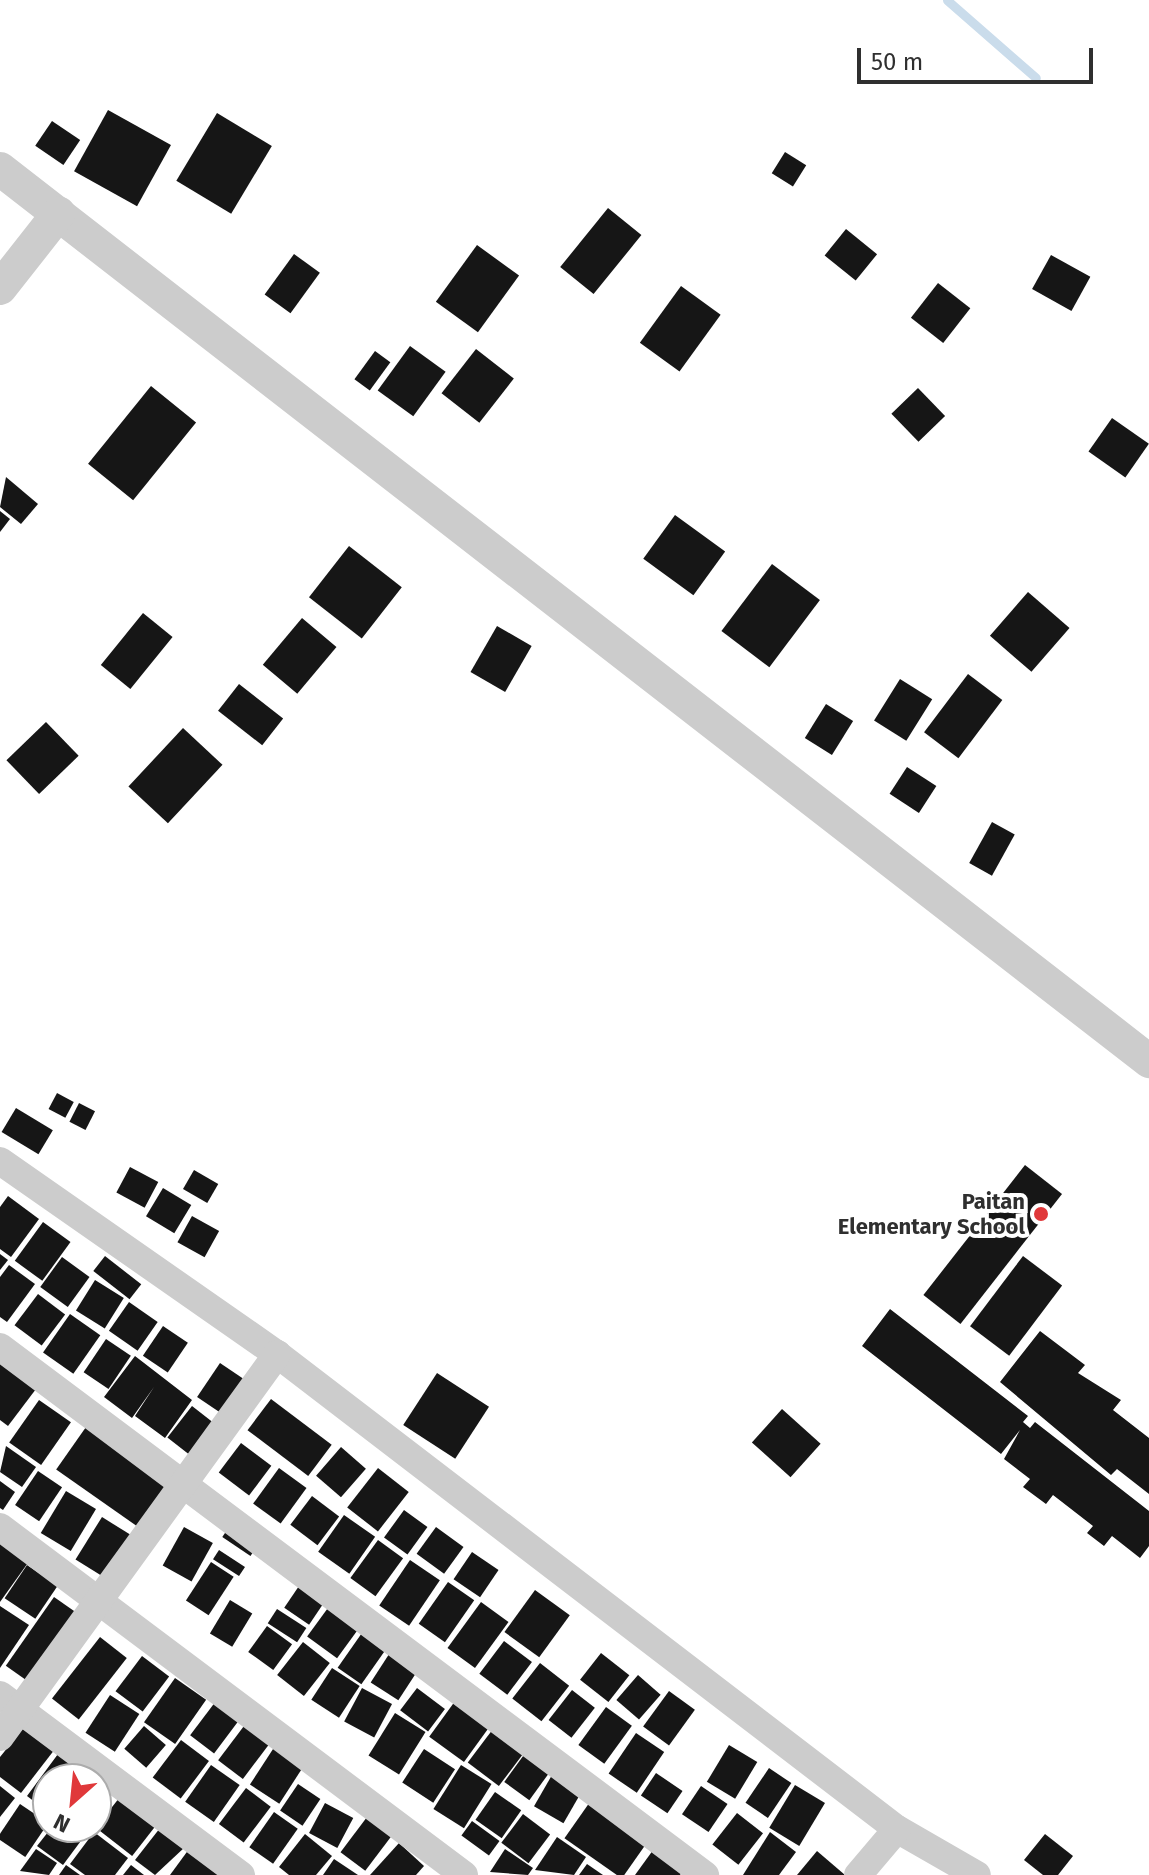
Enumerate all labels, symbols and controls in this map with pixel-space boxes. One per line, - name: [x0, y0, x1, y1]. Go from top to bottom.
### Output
- scale bar: [861, 32, 1097, 82]
- text: 50 m: [871, 48, 923, 76]
- place label: Paitan Elementary School: [838, 1188, 1025, 1240]
- marker: Paitan Elementary School: [1032, 1205, 1050, 1223]
- north arrow: [32, 1763, 112, 1843]
- text: N: [49, 1808, 74, 1838]

